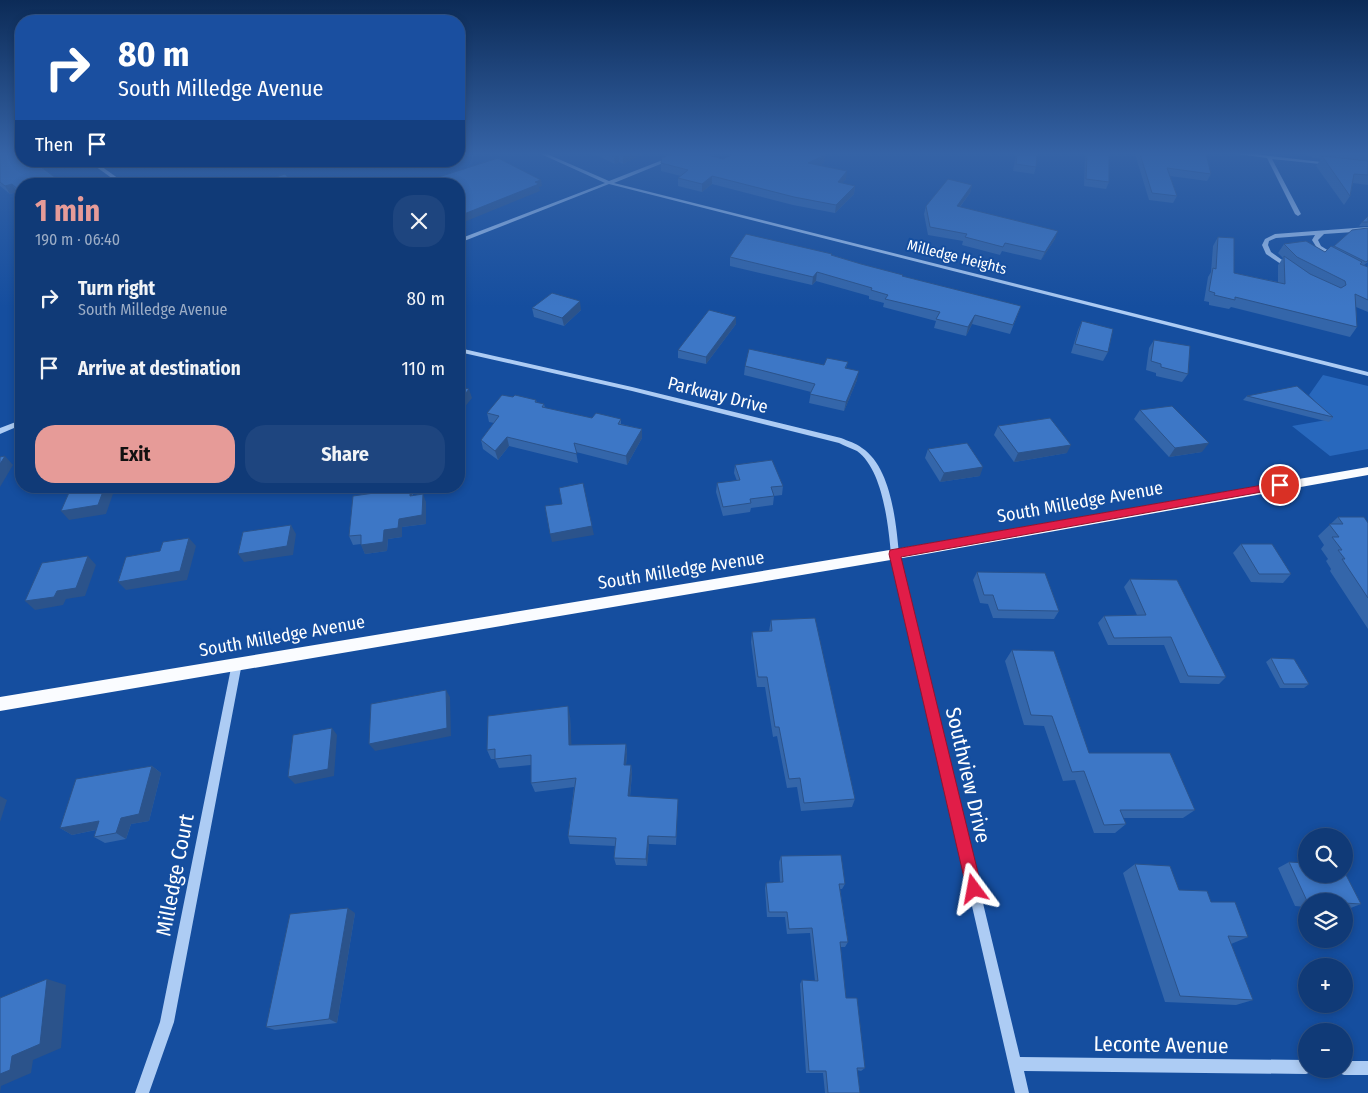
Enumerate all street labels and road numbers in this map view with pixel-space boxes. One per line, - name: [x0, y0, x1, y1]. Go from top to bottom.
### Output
- street label: Milledge Heights: [905, 236, 1009, 278]
- street label: Parkway Drive: [666, 372, 770, 418]
- street label: South Milledge Avenue: [995, 477, 1165, 527]
- street label: South Milledge Avenue: [596, 546, 766, 594]
- street label: South Milledge Avenue: [197, 611, 367, 661]
- street label: Southview Drive: [940, 705, 996, 845]
- street label: Milledge Court: [150, 811, 200, 938]
- street label: Leconte Avenue: [1093, 1031, 1229, 1059]

